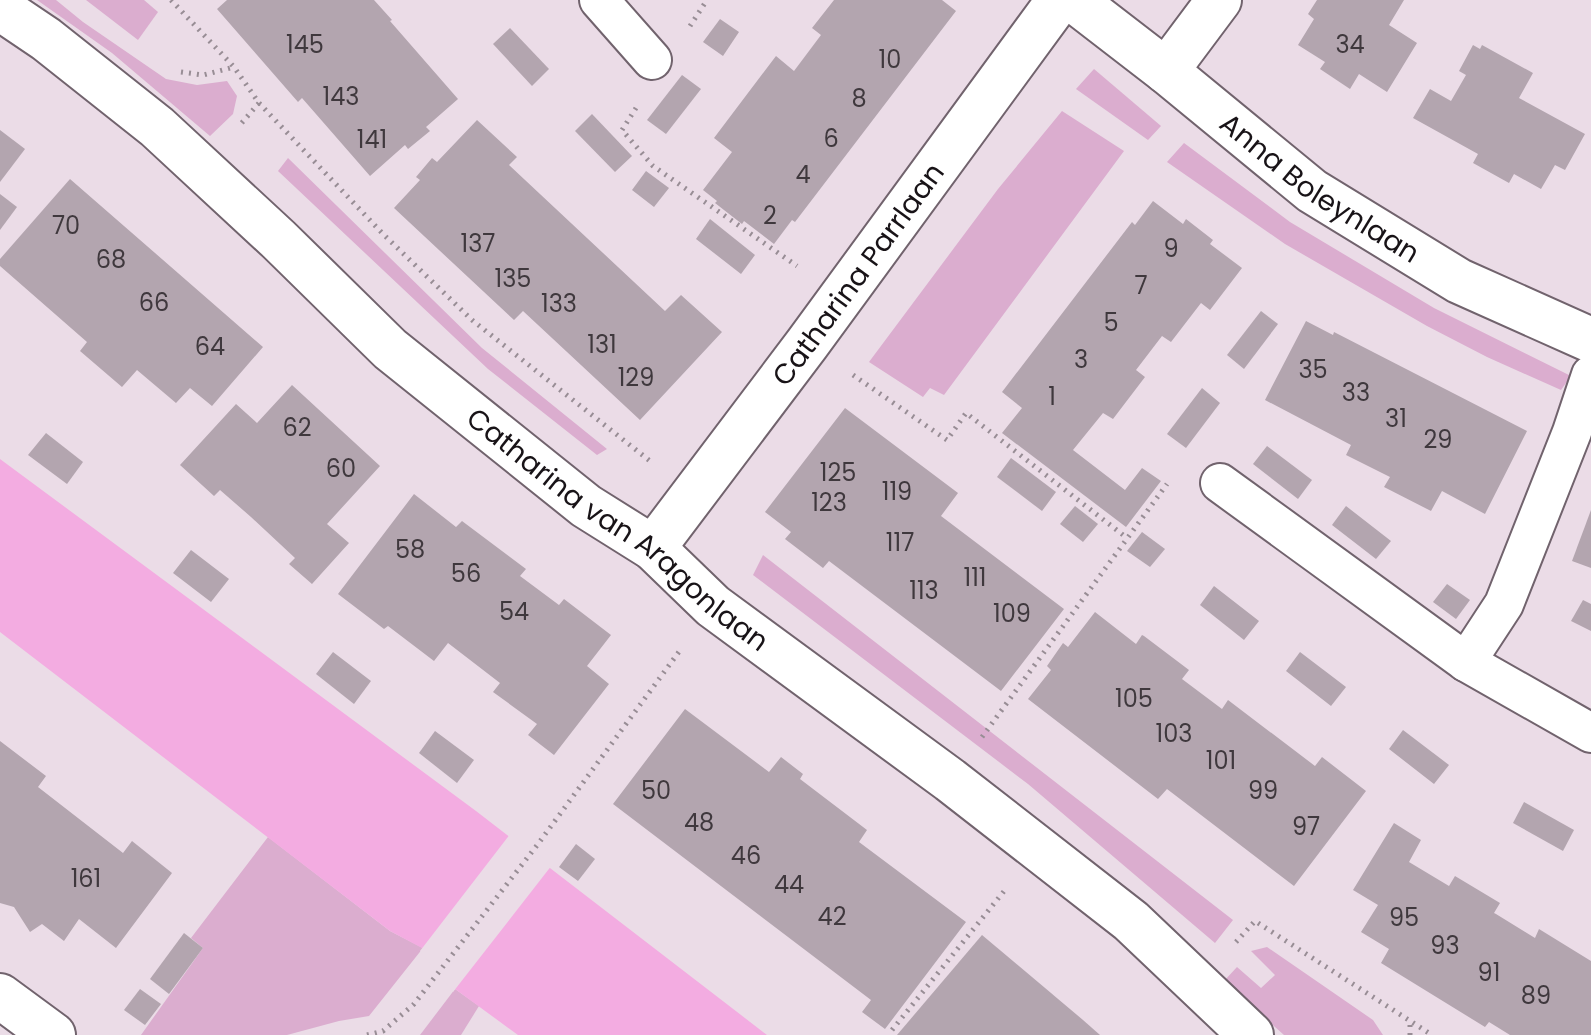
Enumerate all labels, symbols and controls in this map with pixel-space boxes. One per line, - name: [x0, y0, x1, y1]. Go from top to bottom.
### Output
- house number: 145: [286, 28, 324, 61]
- house number: 34: [1335, 28, 1365, 61]
- house number: 10: [879, 43, 901, 76]
- house number: 143: [323, 80, 359, 113]
- house number: 8: [851, 82, 867, 115]
- street label: Anna Boleynlaan: [1212, 104, 1427, 272]
- house number: 6: [823, 122, 839, 155]
- house number: 141: [357, 123, 387, 156]
- street label: Catharina Parrlaan: [763, 155, 953, 394]
- house number: 4: [795, 158, 811, 191]
- house number: 2: [763, 199, 777, 232]
- house number: 70: [52, 209, 80, 242]
- house number: 137: [461, 227, 495, 260]
- house number: 9: [1163, 232, 1179, 265]
- house number: 68: [96, 243, 126, 276]
- house number: 135: [495, 262, 531, 295]
- house number: 7: [1134, 269, 1148, 302]
- house number: 66: [139, 286, 169, 319]
- house number: 133: [541, 287, 577, 320]
- house number: 5: [1103, 306, 1119, 339]
- house number: 131: [587, 328, 617, 361]
- house number: 64: [195, 330, 225, 363]
- house number: 3: [1074, 343, 1088, 376]
- house number: 35: [1298, 353, 1328, 386]
- house number: 129: [618, 361, 654, 394]
- house number: 33: [1342, 376, 1370, 409]
- house number: 1: [1048, 380, 1056, 413]
- street label: Catharina van Aragonlaan: [459, 398, 777, 660]
- house number: 31: [1385, 402, 1407, 435]
- house number: 62: [282, 411, 312, 444]
- house number: 29: [1424, 423, 1452, 456]
- house number: 60: [326, 452, 356, 485]
- house number: 125: [820, 456, 856, 489]
- house number: 119: [882, 475, 912, 508]
- house number: 123: [811, 486, 847, 519]
- house number: 117: [886, 526, 914, 559]
- house number: 58: [395, 533, 425, 566]
- house number: 56: [451, 557, 481, 590]
- house number: 111: [963, 561, 987, 594]
- house number: 113: [909, 574, 939, 607]
- house number: 54: [499, 595, 529, 628]
- house number: 109: [993, 597, 1031, 630]
- house number: 105: [1115, 682, 1153, 715]
- house number: 103: [1156, 717, 1192, 750]
- house number: 101: [1206, 744, 1236, 777]
- house number: 50: [641, 774, 671, 807]
- house number: 99: [1248, 774, 1278, 807]
- house number: 48: [684, 806, 714, 839]
- house number: 97: [1292, 810, 1320, 843]
- house number: 46: [731, 839, 761, 872]
- house number: 161: [71, 862, 101, 895]
- house number: 44: [774, 868, 804, 901]
- house number: 42: [818, 900, 846, 933]
- house number: 95: [1389, 901, 1419, 934]
- house number: 93: [1430, 929, 1460, 962]
- house number: 91: [1478, 956, 1500, 989]
- house number: 89: [1521, 979, 1551, 1012]

